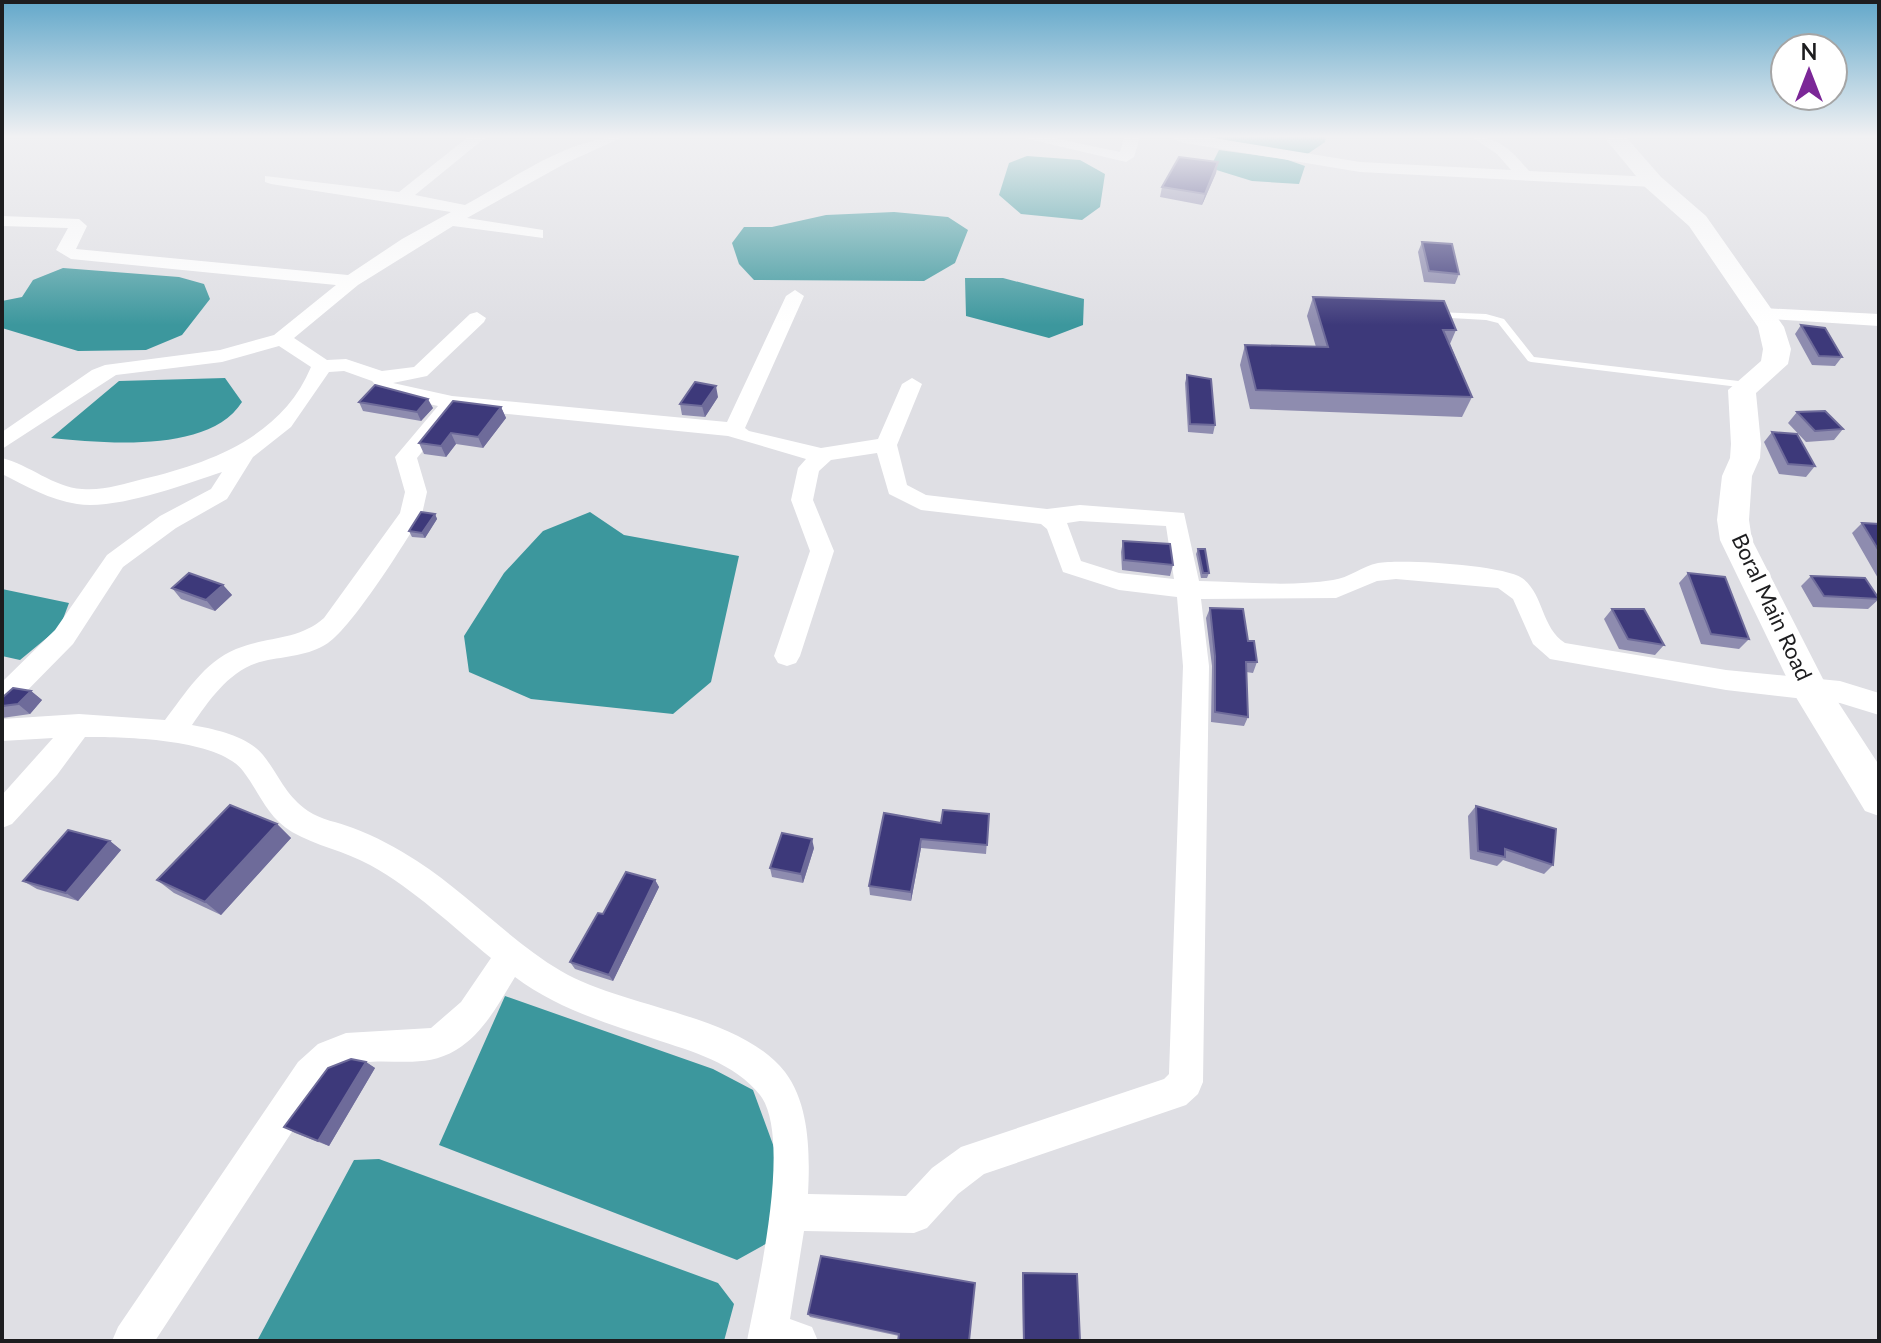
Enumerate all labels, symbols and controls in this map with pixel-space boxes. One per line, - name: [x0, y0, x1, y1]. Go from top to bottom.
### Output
- north arrow: [1769, 32, 1849, 112]
- text: N: [1801, 38, 1817, 65]
- street label: Boral Main Road: [1727, 529, 1818, 685]

